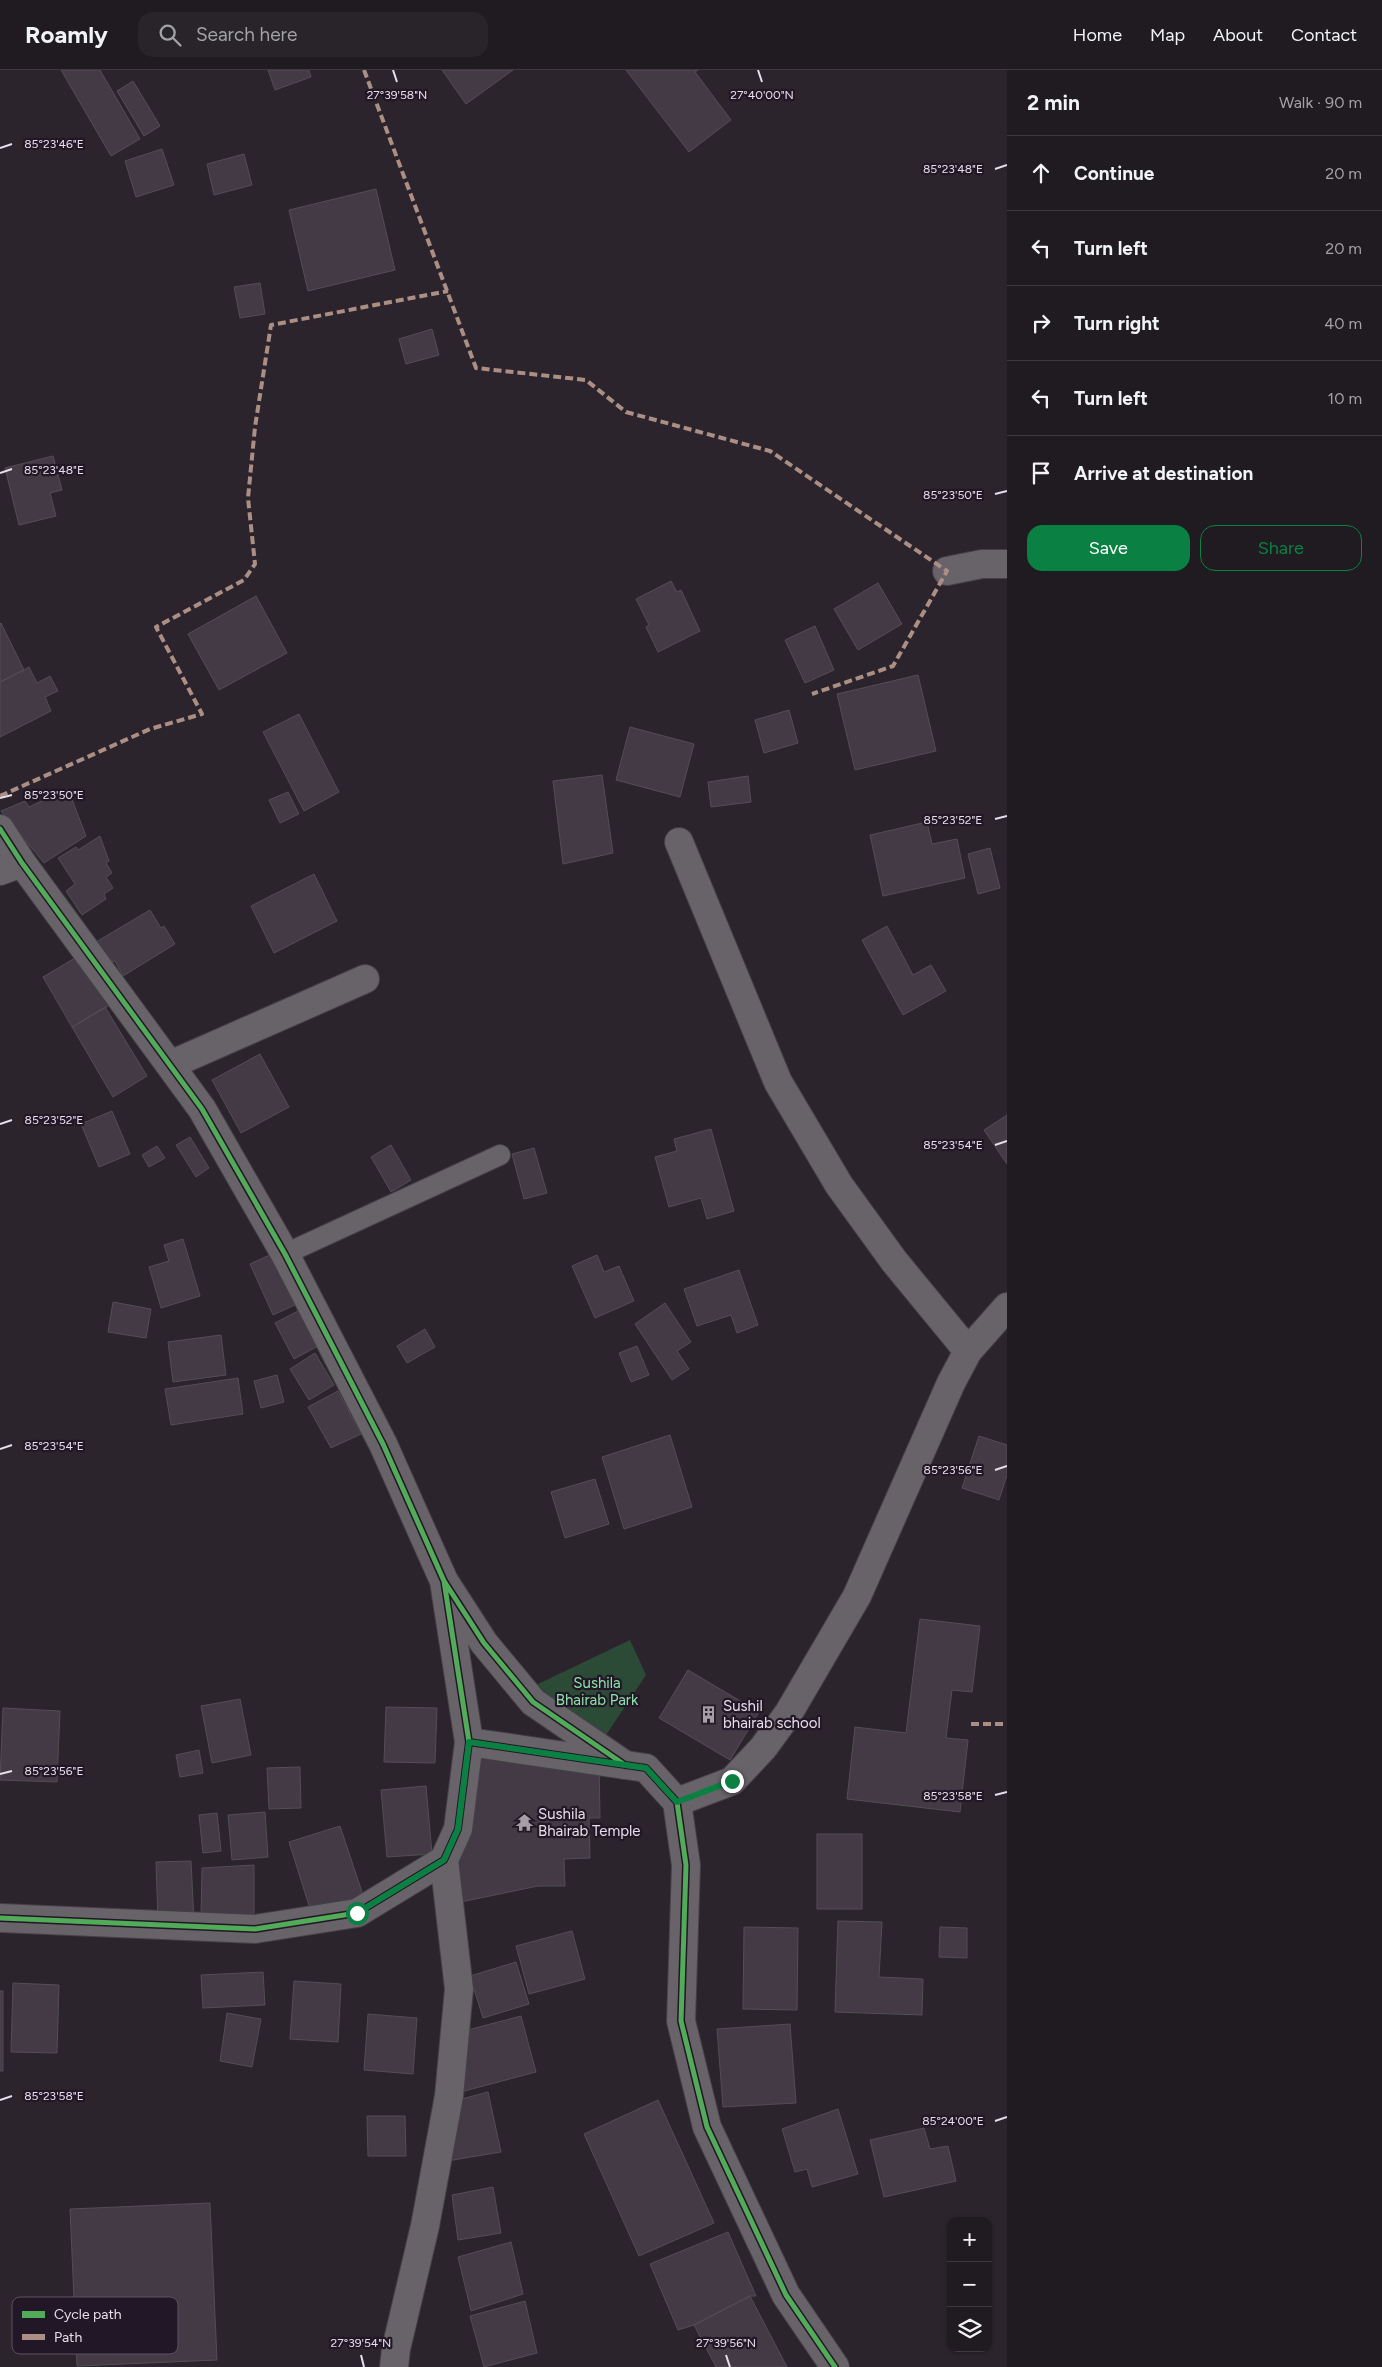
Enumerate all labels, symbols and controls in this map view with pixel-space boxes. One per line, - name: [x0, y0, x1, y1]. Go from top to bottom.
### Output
- search box: [138, 12, 488, 57]
- text: Roamly: [25, 20, 108, 49]
- icon: search: [156, 21, 184, 49]
- text: Search here: [196, 23, 297, 46]
- text: Home: [1073, 24, 1122, 46]
- text: Map: [1150, 24, 1185, 46]
- text: About: [1213, 24, 1263, 46]
- text: Contact: [1291, 24, 1357, 46]
- text: 27°39'58"N: [367, 88, 427, 102]
- text: 27°40'00"N: [730, 88, 794, 102]
- text: 2 min: [1027, 90, 1080, 115]
- text: Walk · 90 m: [1279, 93, 1362, 112]
- text: 85°23'46"E: [24, 137, 84, 151]
- icon: ahead: [1027, 159, 1055, 187]
- text: 85°23'48"E: [923, 162, 983, 176]
- text: Continue: [1074, 162, 1154, 185]
- text: 20 m: [1325, 164, 1362, 183]
- icon: left: [1027, 234, 1055, 262]
- text: Turn left: [1074, 237, 1148, 260]
- text: 20 m: [1325, 239, 1362, 258]
- icon: right: [1027, 309, 1055, 337]
- text: Turn right: [1074, 312, 1160, 335]
- text: 40 m: [1324, 314, 1362, 333]
- icon: left: [1027, 384, 1055, 412]
- text: Turn left: [1074, 387, 1148, 410]
- text: 10 m: [1328, 389, 1362, 408]
- icon: arrive: [1027, 459, 1055, 487]
- text: Arrive at destination: [1074, 462, 1253, 485]
- text: 85°23'48"E: [24, 463, 84, 477]
- text: 85°23'50"E: [923, 488, 983, 502]
- button: Save: [1027, 525, 1190, 571]
- button: Share: [1200, 525, 1362, 571]
- text: 85°23'50"E: [24, 788, 84, 802]
- text: 85°23'52"E: [924, 813, 982, 827]
- text: 85°23'52"E: [25, 1113, 83, 1127]
- text: 85°23'54"E: [923, 1138, 983, 1152]
- text: 85°23'54"E: [24, 1439, 84, 1453]
- text: 85°23'56"E: [924, 1463, 982, 1477]
- park label: Sushila Bhairab Park: [556, 1674, 639, 1709]
- place label: Sushil bhairab school: [723, 1697, 821, 1732]
- building icon: Sushil bhairab school: [699, 1705, 719, 1725]
- text: 85°23'56"E: [25, 1764, 83, 1778]
- route end: [721, 1770, 744, 1793]
- text: 85°23'58"E: [923, 1789, 983, 1803]
- place label: Sushila Bhairab Temple: [538, 1805, 641, 1840]
- temple icon: Sushila Bhairab Temple: [514, 1813, 534, 1833]
- route start: [346, 1902, 369, 1925]
- text: 85°23'58"E: [24, 2089, 84, 2103]
- text: 85°24'00"E: [922, 2114, 984, 2128]
- map controls: [947, 2217, 992, 2352]
- button: +: [947, 2217, 992, 2262]
- button: −: [947, 2262, 992, 2307]
- legend: [12, 2297, 178, 2354]
- text: Cycle path: [54, 2306, 122, 2323]
- button: layers: [947, 2307, 992, 2352]
- text: Path: [54, 2329, 82, 2346]
- text: 27°39'54"N: [331, 2336, 391, 2350]
- text: 27°39'56"N: [696, 2336, 756, 2350]

